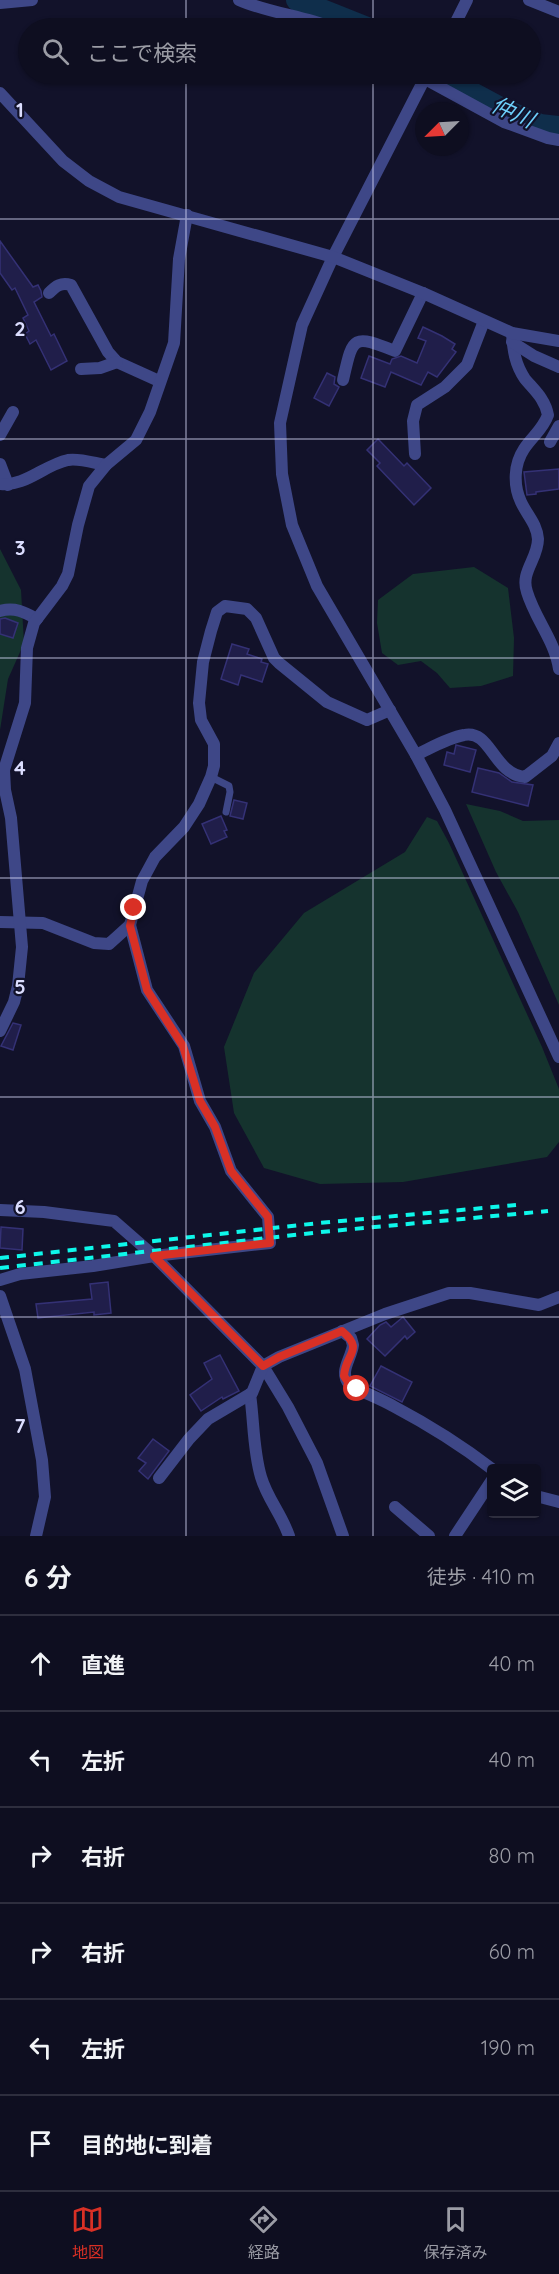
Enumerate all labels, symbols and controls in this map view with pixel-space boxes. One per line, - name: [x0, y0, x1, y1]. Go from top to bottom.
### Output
- search box: [18, 18, 541, 84]
- icon: search: [39, 35, 72, 68]
- text: ここで検索: [87, 39, 197, 67]
- water label: 仲川: [487, 90, 541, 135]
- text: 1: [16, 97, 24, 122]
- north arrow: [415, 102, 469, 156]
- text: 2: [14, 316, 26, 341]
- text: 3: [15, 535, 25, 560]
- text: 4: [14, 755, 26, 780]
- route end: [120, 894, 146, 920]
- text: 5: [14, 974, 26, 999]
- text: 6: [14, 1194, 26, 1219]
- route start: [343, 1375, 369, 1401]
- text: 7: [15, 1413, 26, 1438]
- map controls: [487, 1464, 541, 1518]
- button: layers: [487, 1464, 541, 1518]
- text: 6 分: [24, 1561, 72, 1594]
- text: 徒歩 · 410 m: [427, 1564, 535, 1589]
- icon: ahead: [24, 1647, 57, 1680]
- text: 直進: [81, 1651, 125, 1679]
- text: 40 m: [489, 1651, 535, 1676]
- icon: left: [24, 1743, 57, 1776]
- text: 左折: [81, 1747, 125, 1775]
- text: 40 m: [489, 1747, 535, 1772]
- icon: right: [24, 1839, 57, 1872]
- text: 右折: [81, 1843, 125, 1871]
- text: 80 m: [489, 1843, 535, 1868]
- icon: right: [24, 1935, 57, 1968]
- text: 右折: [81, 1939, 125, 1967]
- text: 60 m: [489, 1939, 535, 1964]
- icon: left: [24, 2031, 57, 2064]
- text: 左折: [81, 2035, 125, 2063]
- text: 190 m: [481, 2035, 535, 2060]
- icon: arrive: [24, 2127, 57, 2160]
- text: 目的地に到着: [81, 2131, 213, 2159]
- tab: 地図: [71, 2203, 104, 2263]
- tab: 経路: [247, 2203, 280, 2263]
- tab: 保存済み: [423, 2203, 487, 2263]

